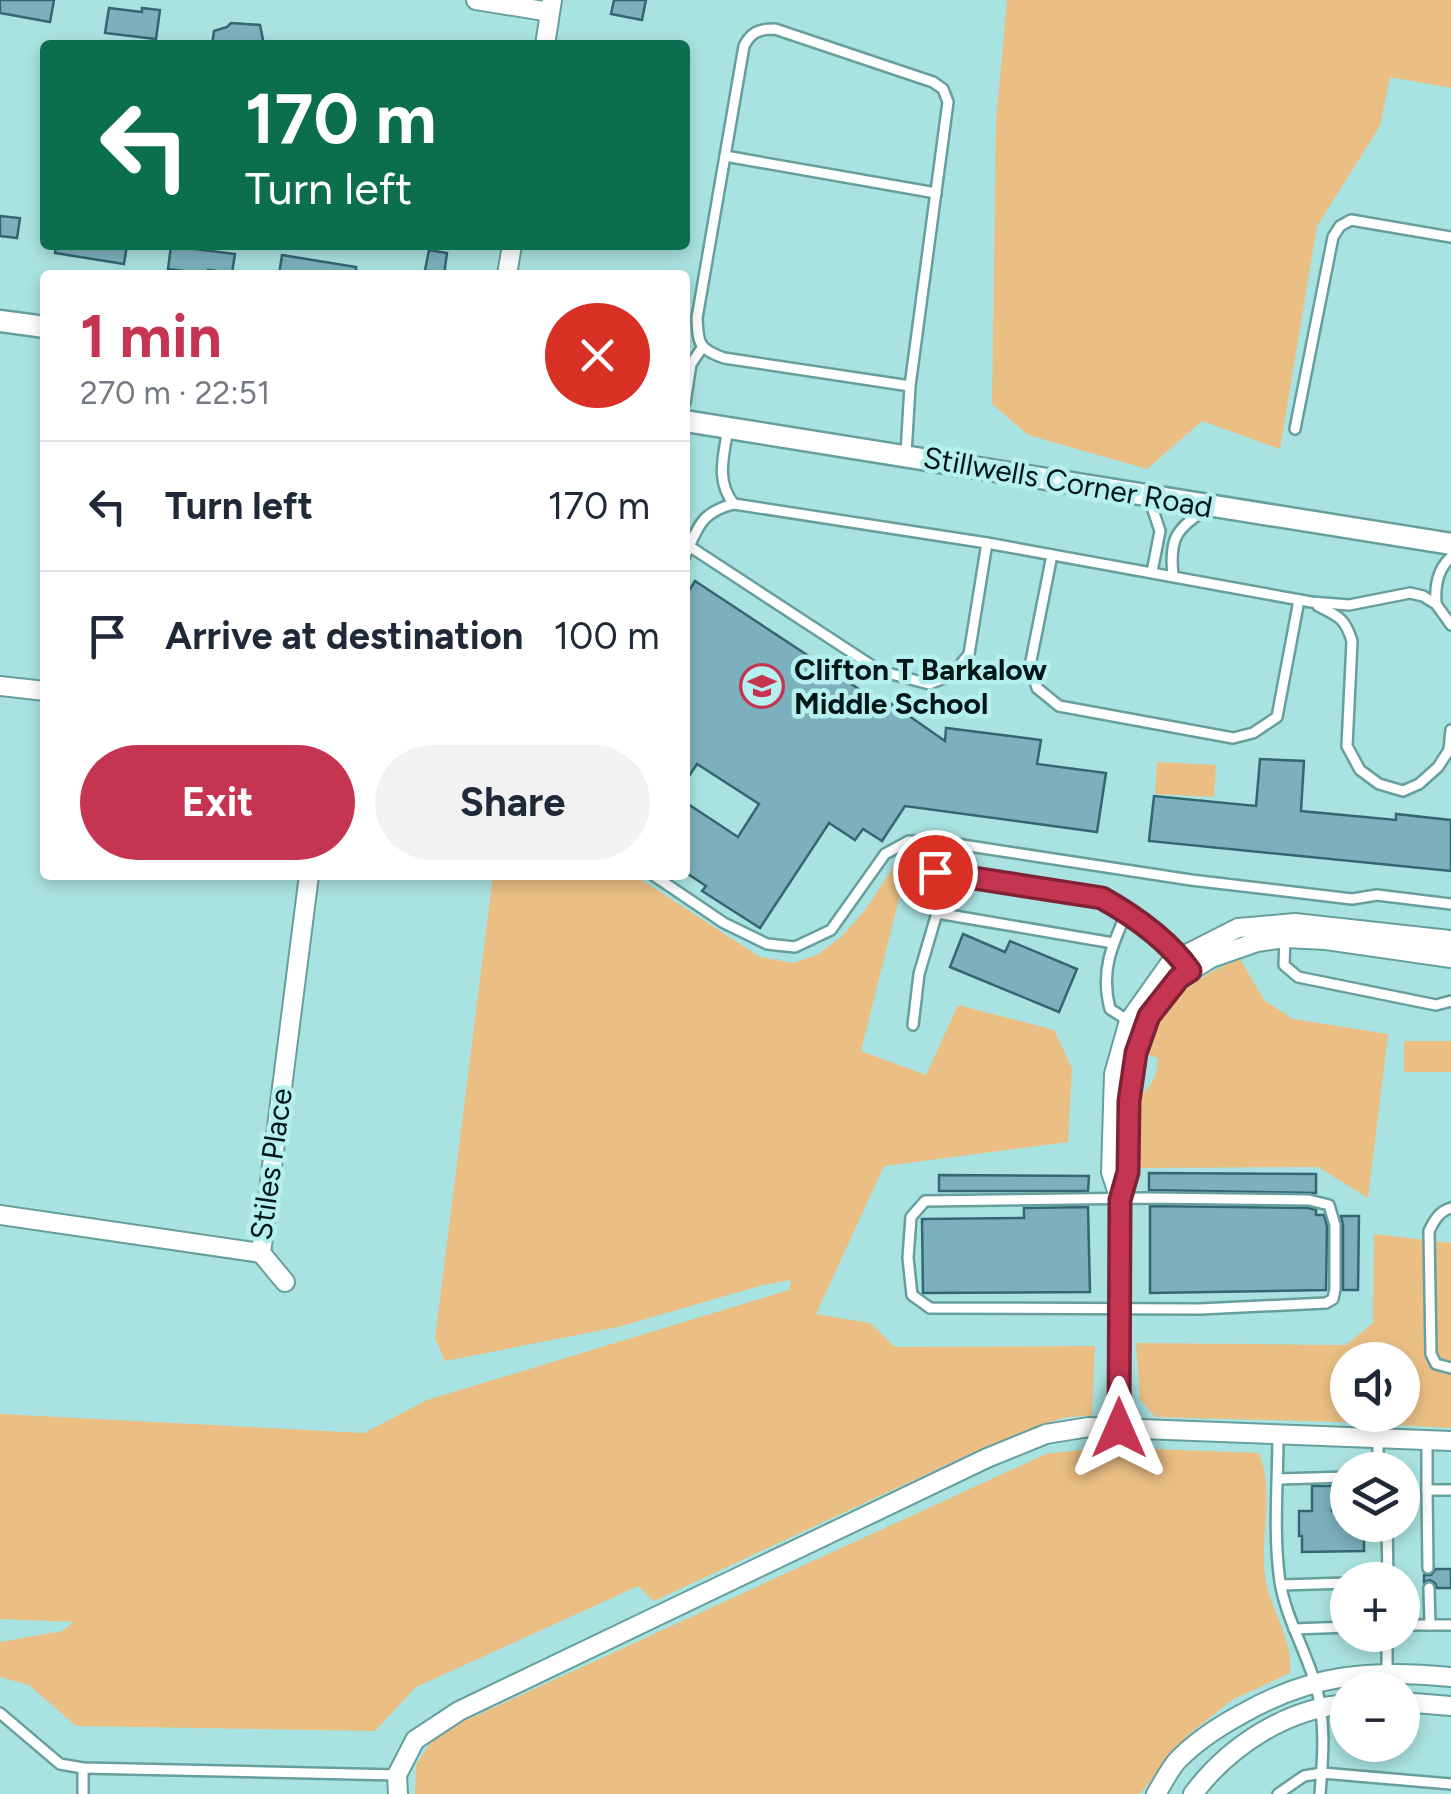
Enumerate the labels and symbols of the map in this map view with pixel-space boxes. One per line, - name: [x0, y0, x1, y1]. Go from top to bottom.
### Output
- street label: Stillwells Corner Road: [921, 438, 1215, 526]
- place label: Clifton T Barkalow Middle School: [794, 651, 1047, 722]
- school or university icon: Clifton T Barkalow Middle School: [739, 663, 785, 709]
- pin: [893, 830, 978, 915]
- street label: Stiles Place: [242, 1086, 300, 1242]
- position arrow: [1067, 1376, 1171, 1480]

